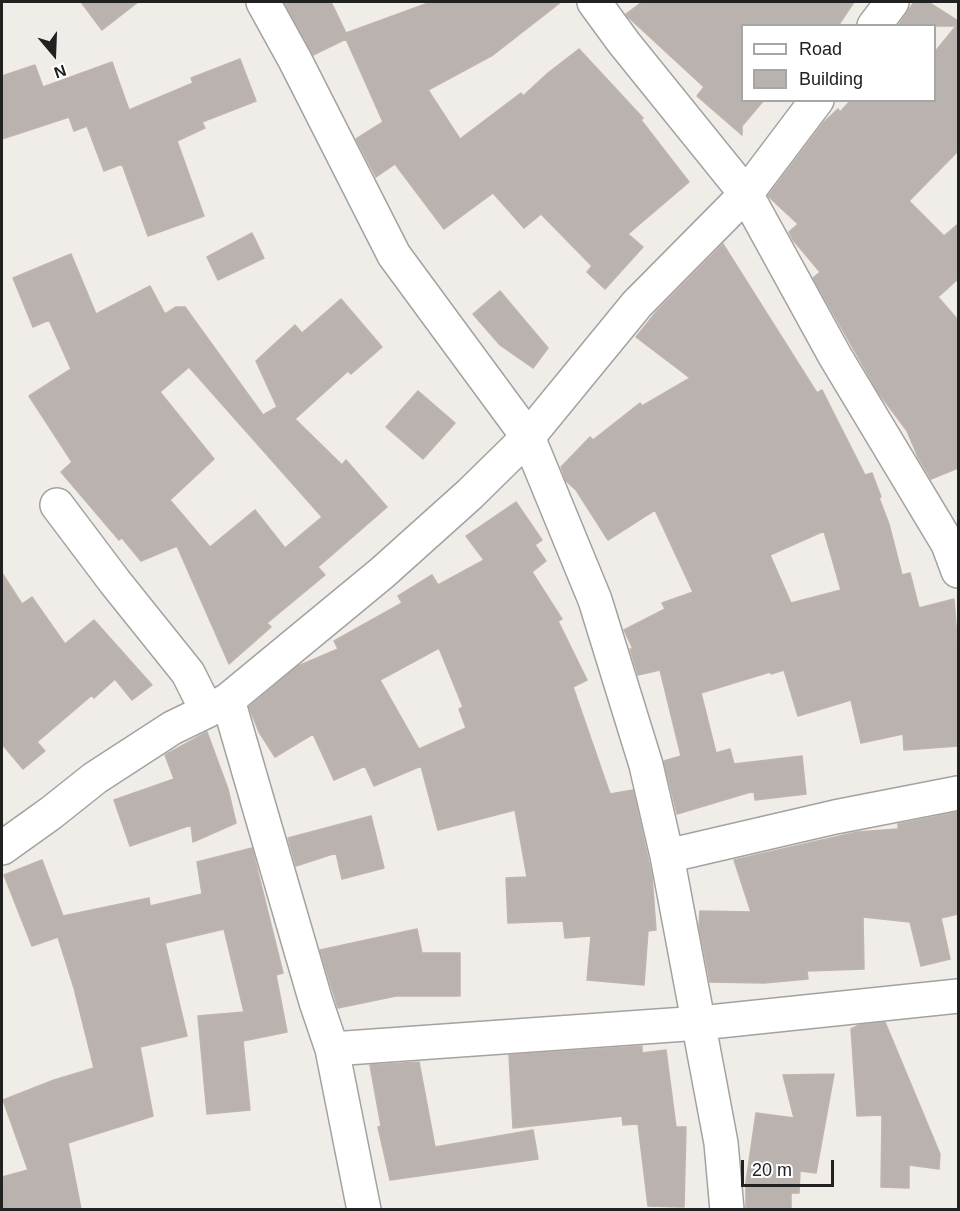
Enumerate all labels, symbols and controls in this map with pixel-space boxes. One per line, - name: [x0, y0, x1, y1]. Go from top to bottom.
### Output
- north arrow: [24, 24, 84, 84]
- legend: [741, 24, 936, 102]
- text: Road: [799, 39, 842, 59]
- text: N: [52, 62, 68, 81]
- text: Building: [799, 69, 863, 89]
- scale bar: [744, 1148, 837, 1186]
- text: 20 m: [752, 1160, 792, 1180]

